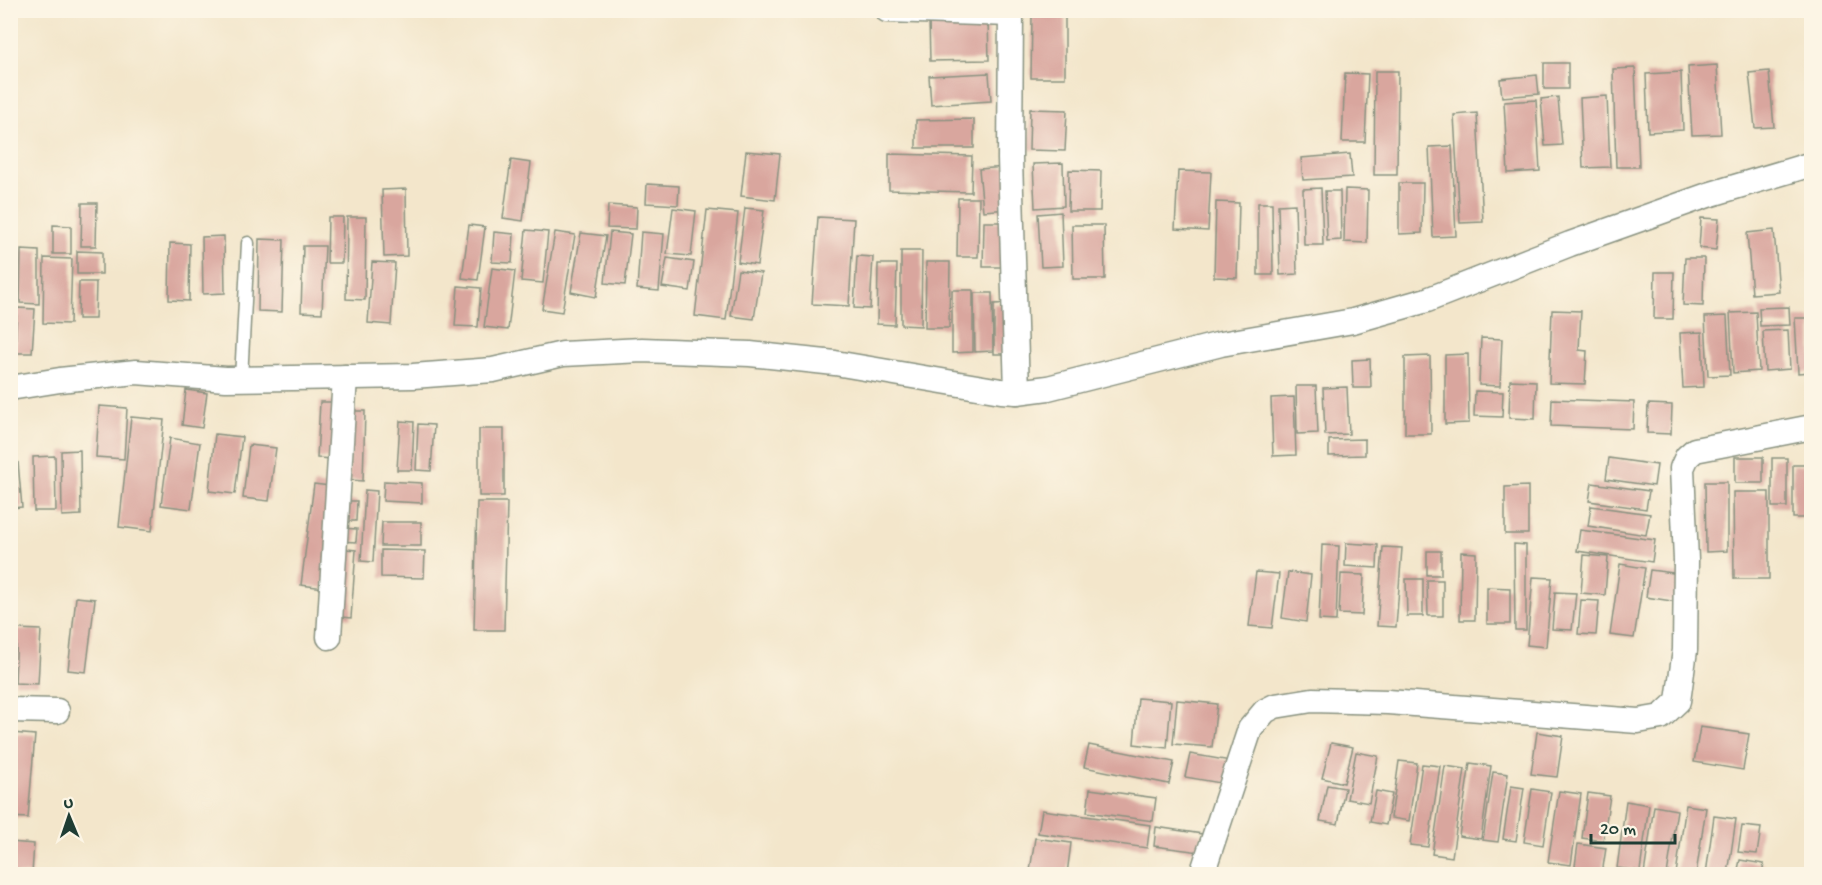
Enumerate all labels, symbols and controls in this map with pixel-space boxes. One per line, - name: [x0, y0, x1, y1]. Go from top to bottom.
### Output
- north arrow: [39, 786, 99, 846]
- text: U: [64, 795, 74, 814]
- scale bar: [1591, 807, 1675, 845]
- text: 20 m: [1600, 820, 1636, 841]

